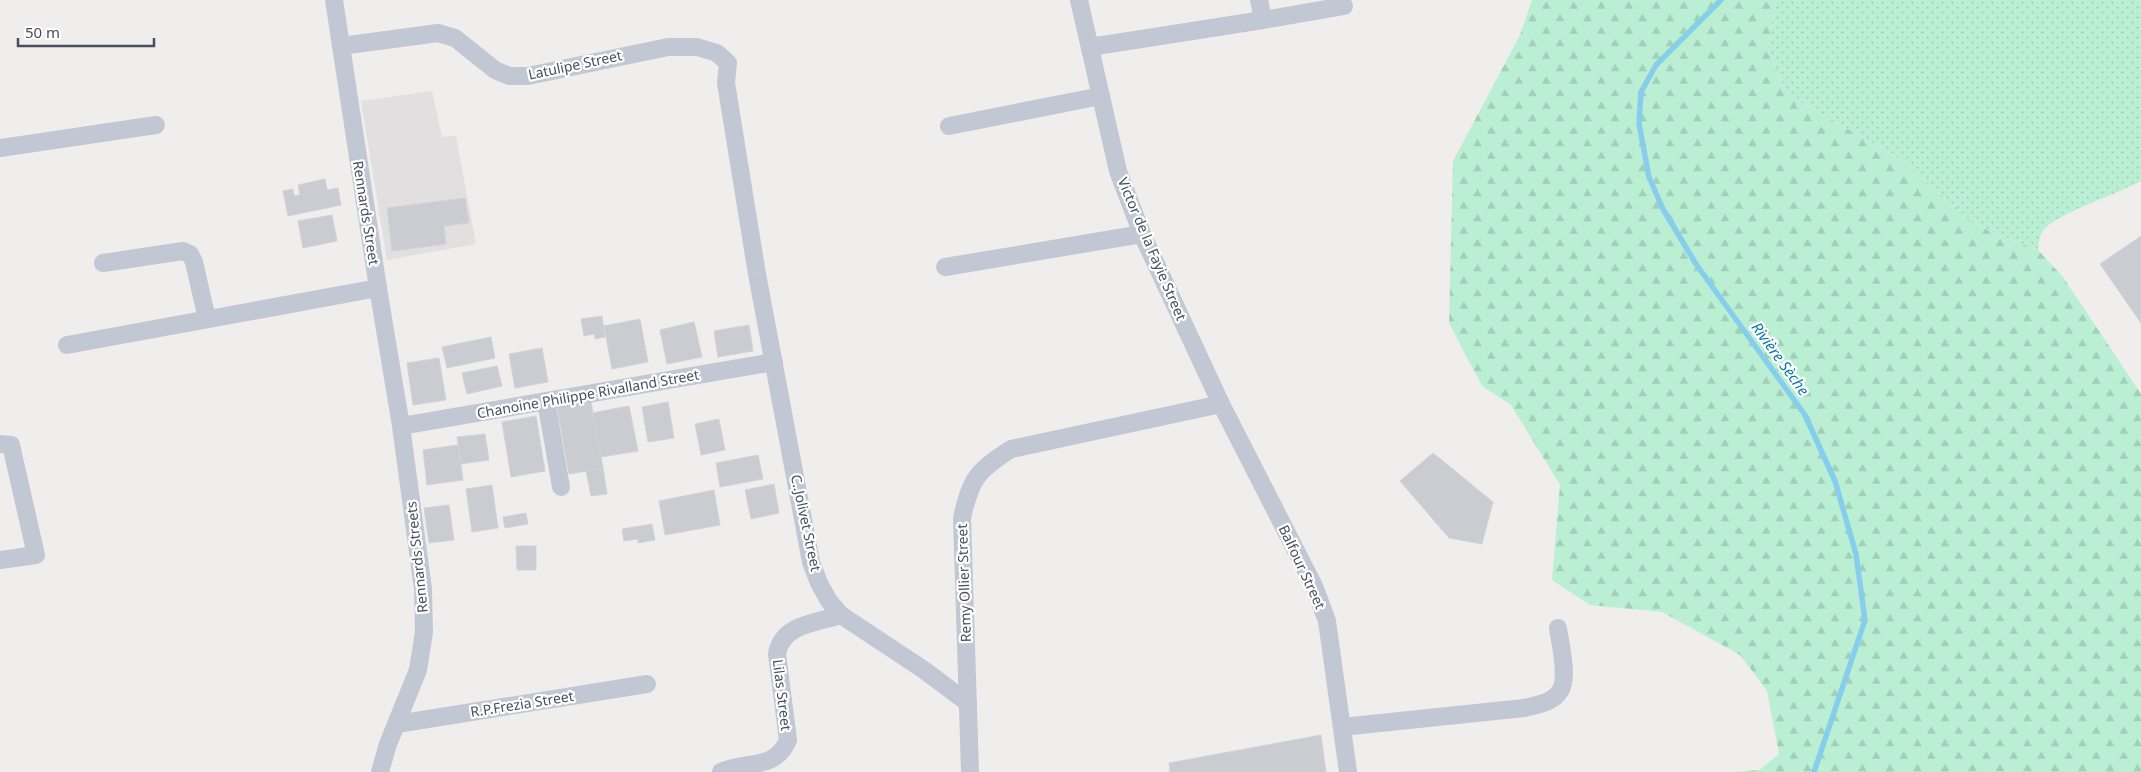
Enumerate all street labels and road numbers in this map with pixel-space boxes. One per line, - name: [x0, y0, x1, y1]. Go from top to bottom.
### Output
- street label: Latulipe Street: [526, 45, 624, 84]
- street label: Rennards Street: [349, 159, 384, 266]
- street label: Victor de la Fayie Street: [1114, 174, 1191, 323]
- street label: Chanoine Philippe Rivalland Street: [475, 365, 701, 422]
- street label: C..Jolivet Street: [787, 473, 826, 573]
- street label: Rennards Streets: [401, 500, 432, 614]
- street label: Balfour Street: [1275, 522, 1330, 612]
- street label: Remy Ollier Street: [952, 523, 975, 643]
- street label: Lilas Street: [769, 658, 796, 732]
- street label: R.P.Frezia Street: [469, 686, 575, 721]

